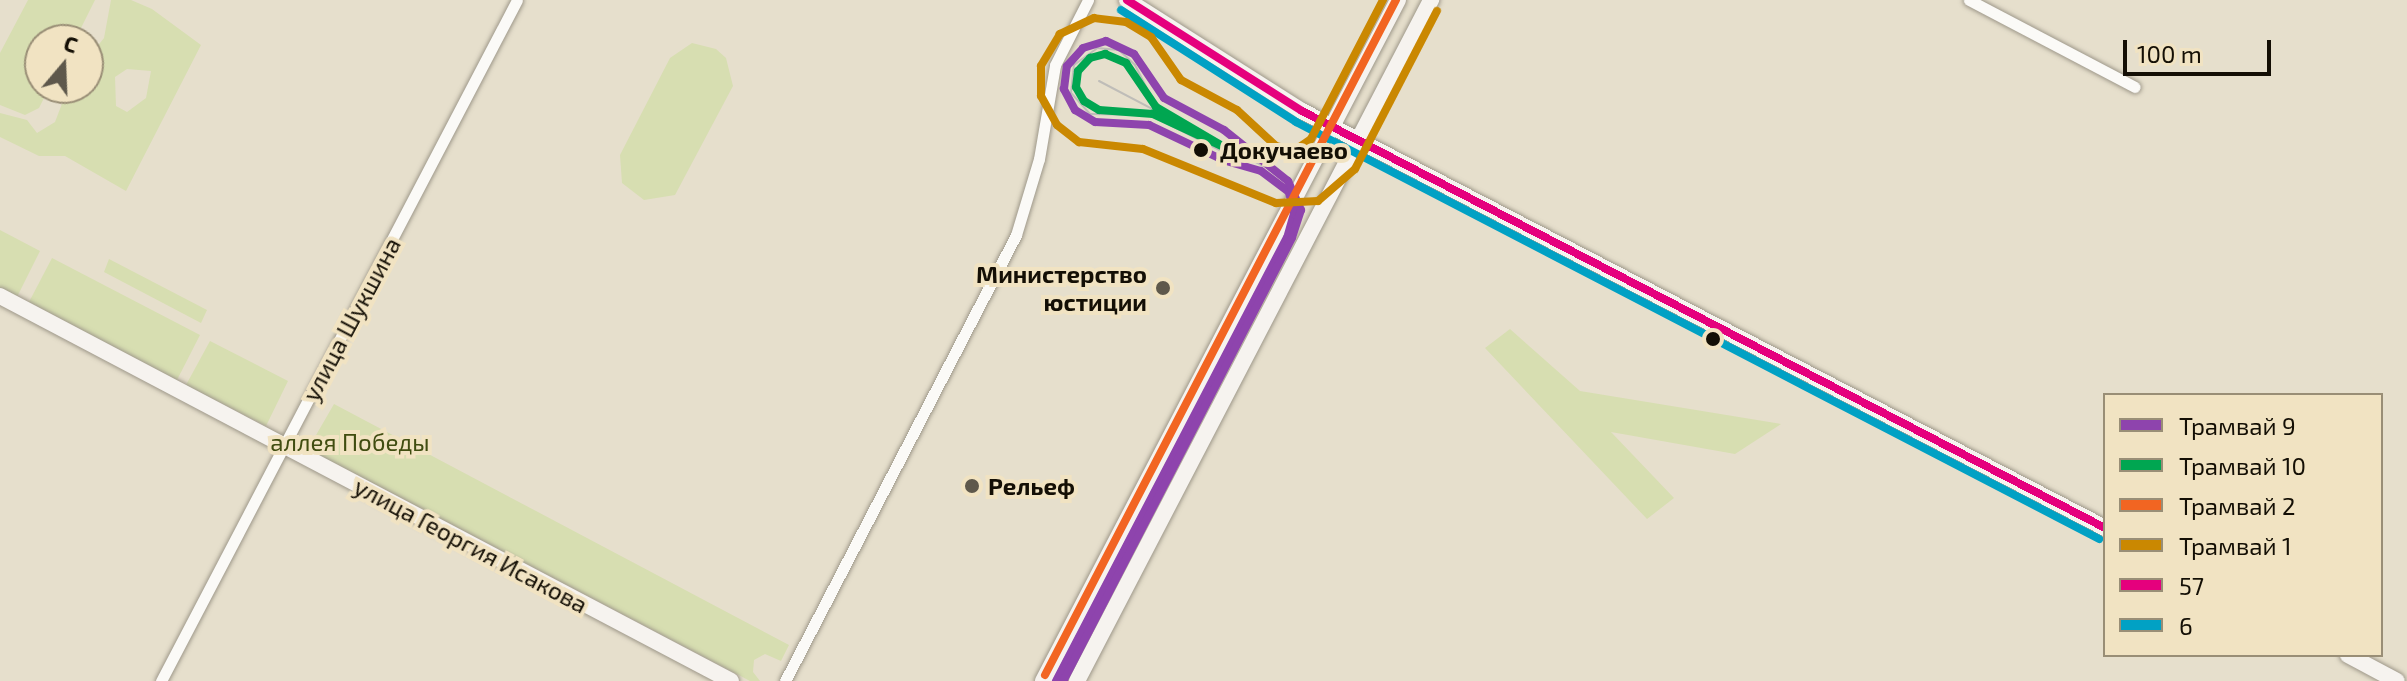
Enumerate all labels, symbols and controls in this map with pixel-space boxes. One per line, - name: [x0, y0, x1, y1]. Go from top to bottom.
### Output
- north arrow: [24, 24, 104, 104]
- scale bar: [2127, 24, 2275, 74]
- text: С: [61, 29, 82, 58]
- text: 100 m: [2137, 39, 2202, 68]
- place label: Докучаево: [1220, 136, 1348, 164]
- marker: Докучаево: [1189, 138, 1213, 162]
- street label: улица Шукшина: [296, 232, 406, 406]
- place label: Министерство юстиции: [976, 260, 1147, 316]
- marker: Министерство юстиции: [1154, 279, 1172, 297]
- unlabelled marker: [1705, 331, 1721, 347]
- legend: [2103, 393, 2383, 657]
- text: Трамвай 9: [2179, 411, 2296, 440]
- park label: аллея Победы: [270, 428, 430, 456]
- text: Трамвай 10: [2179, 451, 2306, 480]
- street label: улица Георгия Исакова: [349, 471, 593, 619]
- place label: Рельеф: [988, 472, 1075, 500]
- marker: Рельеф: [963, 477, 981, 495]
- text: Трамвай 2: [2179, 491, 2296, 520]
- text: Трамвай 1: [2179, 531, 2292, 560]
- text: 57: [2179, 571, 2204, 600]
- text: 6: [2179, 611, 2193, 640]

